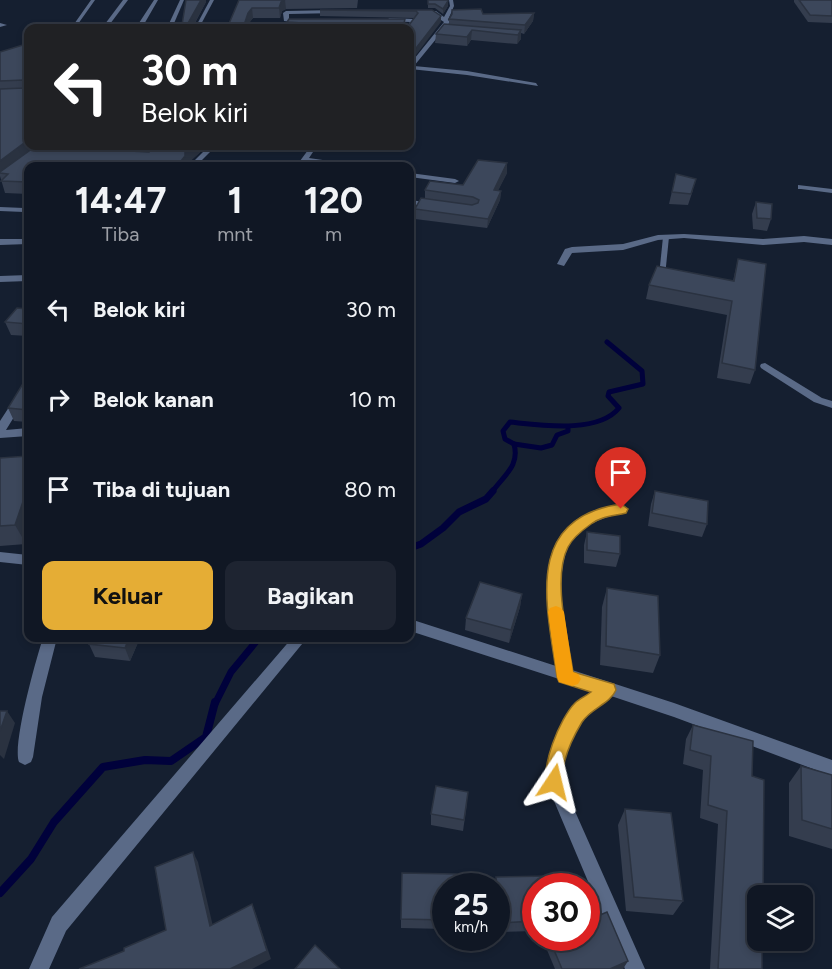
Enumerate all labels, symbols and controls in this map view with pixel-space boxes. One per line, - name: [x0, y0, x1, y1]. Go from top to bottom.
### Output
- text: 30 m: [141, 45, 238, 96]
- icon: left: [42, 48, 120, 126]
- text: Belok kiri: [141, 96, 248, 129]
- text: 14:47: [75, 179, 166, 222]
- text: 1: [228, 179, 243, 222]
- text: 120: [304, 179, 363, 222]
- text: Tiba: [102, 222, 139, 246]
- text: mnt: [217, 222, 253, 246]
- text: m: [325, 222, 342, 246]
- icon: left: [42, 293, 75, 326]
- text: Belok kiri: [93, 296, 186, 323]
- text: 30 m: [346, 296, 396, 323]
- icon: right: [42, 383, 75, 416]
- text: Belok kanan: [93, 386, 214, 413]
- text: 10 m: [349, 386, 396, 413]
- pin: [595, 447, 646, 509]
- icon: arrive: [604, 456, 637, 489]
- icon: arrive: [42, 473, 75, 506]
- text: Tiba di tujuan: [93, 476, 230, 503]
- text: 80 m: [344, 476, 396, 503]
- button: Keluar: [42, 561, 213, 630]
- button: Bagikan: [225, 561, 396, 630]
- position arrow: [522, 750, 586, 814]
- speed limit sign: 30: [522, 873, 600, 951]
- map controls: [747, 885, 813, 951]
- button: layers: [747, 885, 813, 951]
- text: 25: [454, 886, 488, 923]
- text: km/h: [454, 918, 488, 936]

